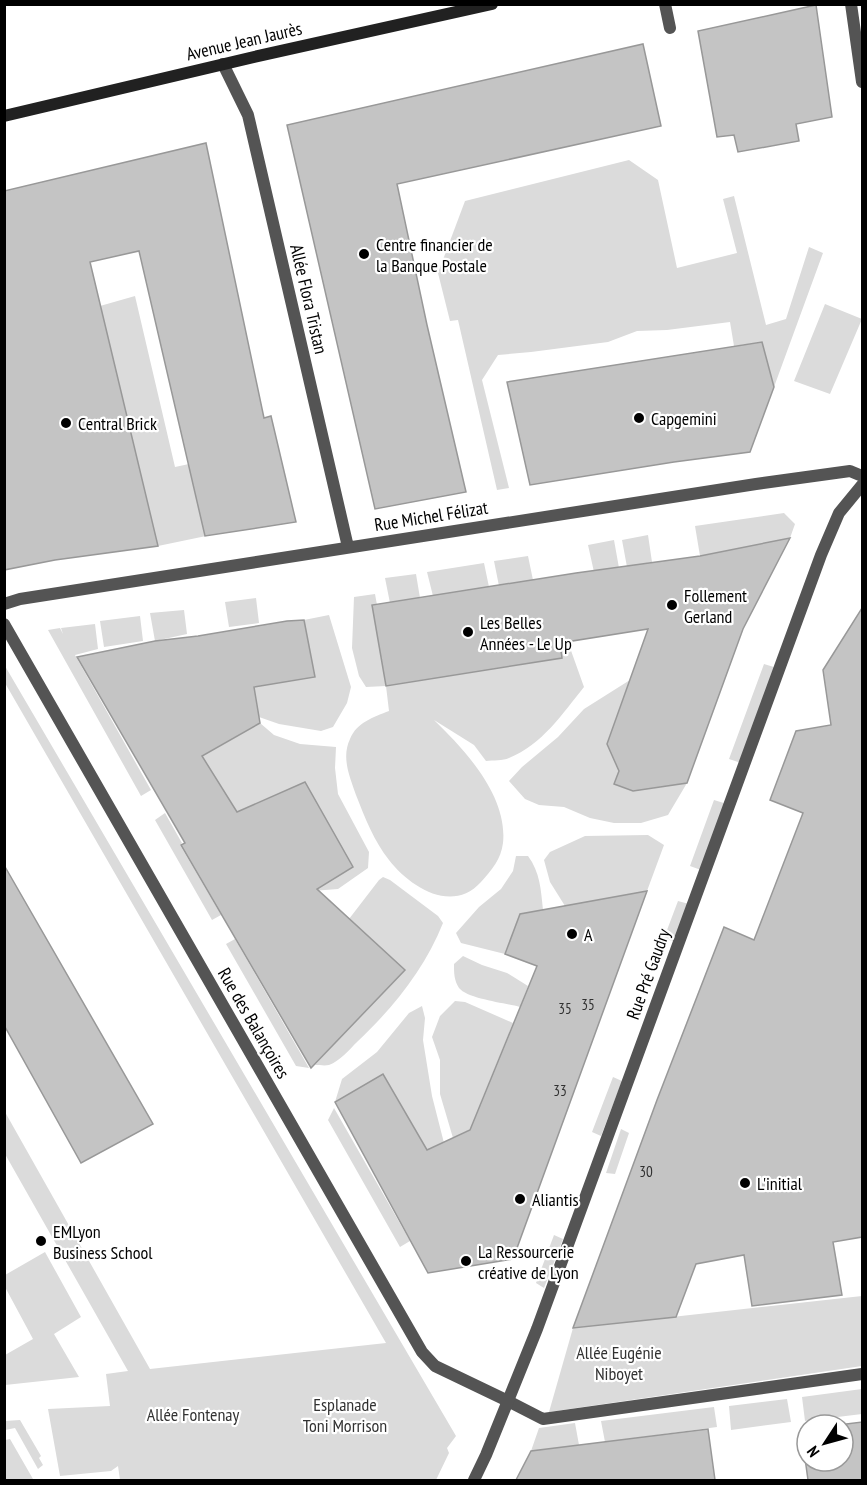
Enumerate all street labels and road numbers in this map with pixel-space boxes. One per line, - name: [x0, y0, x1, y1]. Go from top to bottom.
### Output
- street label: Avenue Jean Jaurès: [184, 17, 304, 65]
- street label: Allée Flora Tristan: [285, 242, 333, 356]
- street label: Rue Michel Félizat: [373, 496, 489, 536]
- street label: Rue Pré Gaudry: [621, 925, 675, 1023]
- street label: Rue des Balançoires: [213, 964, 295, 1082]

